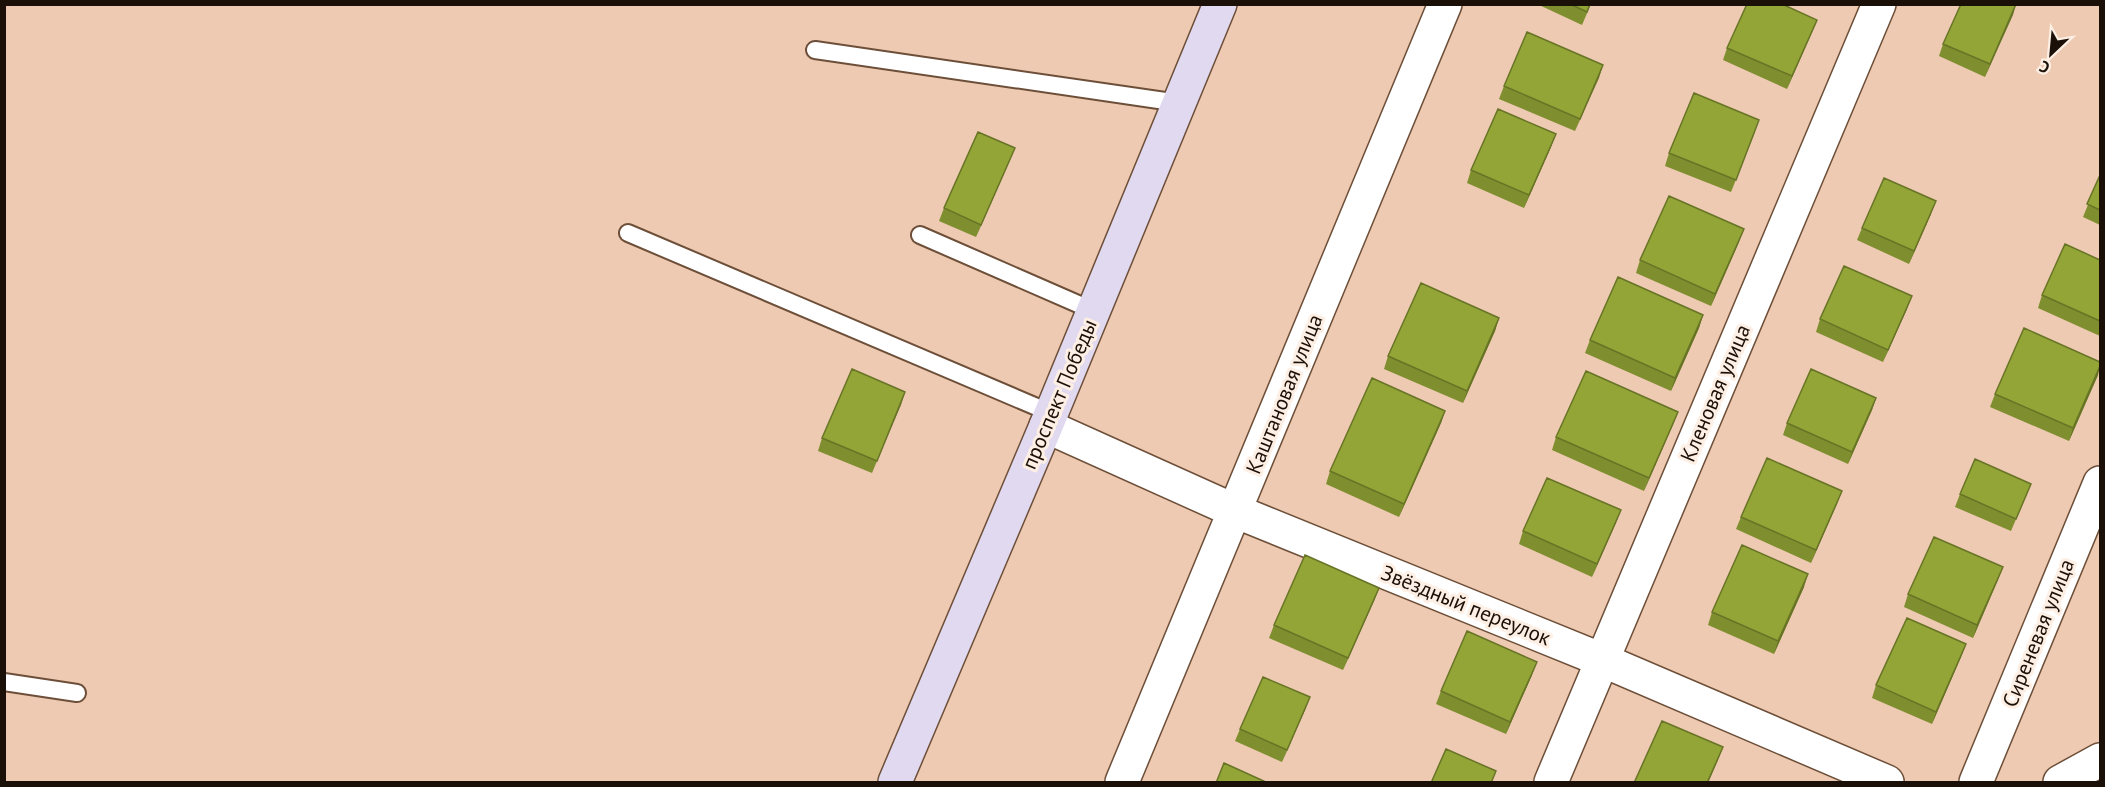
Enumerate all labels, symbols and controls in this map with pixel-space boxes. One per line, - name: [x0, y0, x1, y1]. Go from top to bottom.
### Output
- north arrow: [2021, 24, 2081, 84]
- text: С: [2036, 57, 2053, 78]
- street label: Каштановая улица: [1240, 310, 1328, 478]
- street label: проспект Победы: [1015, 315, 1103, 473]
- street label: Кленовая улица: [1674, 320, 1756, 466]
- street label: Сиреневая улица: [1996, 555, 2080, 711]
- street label: Звёздный переулок: [1377, 559, 1555, 651]

